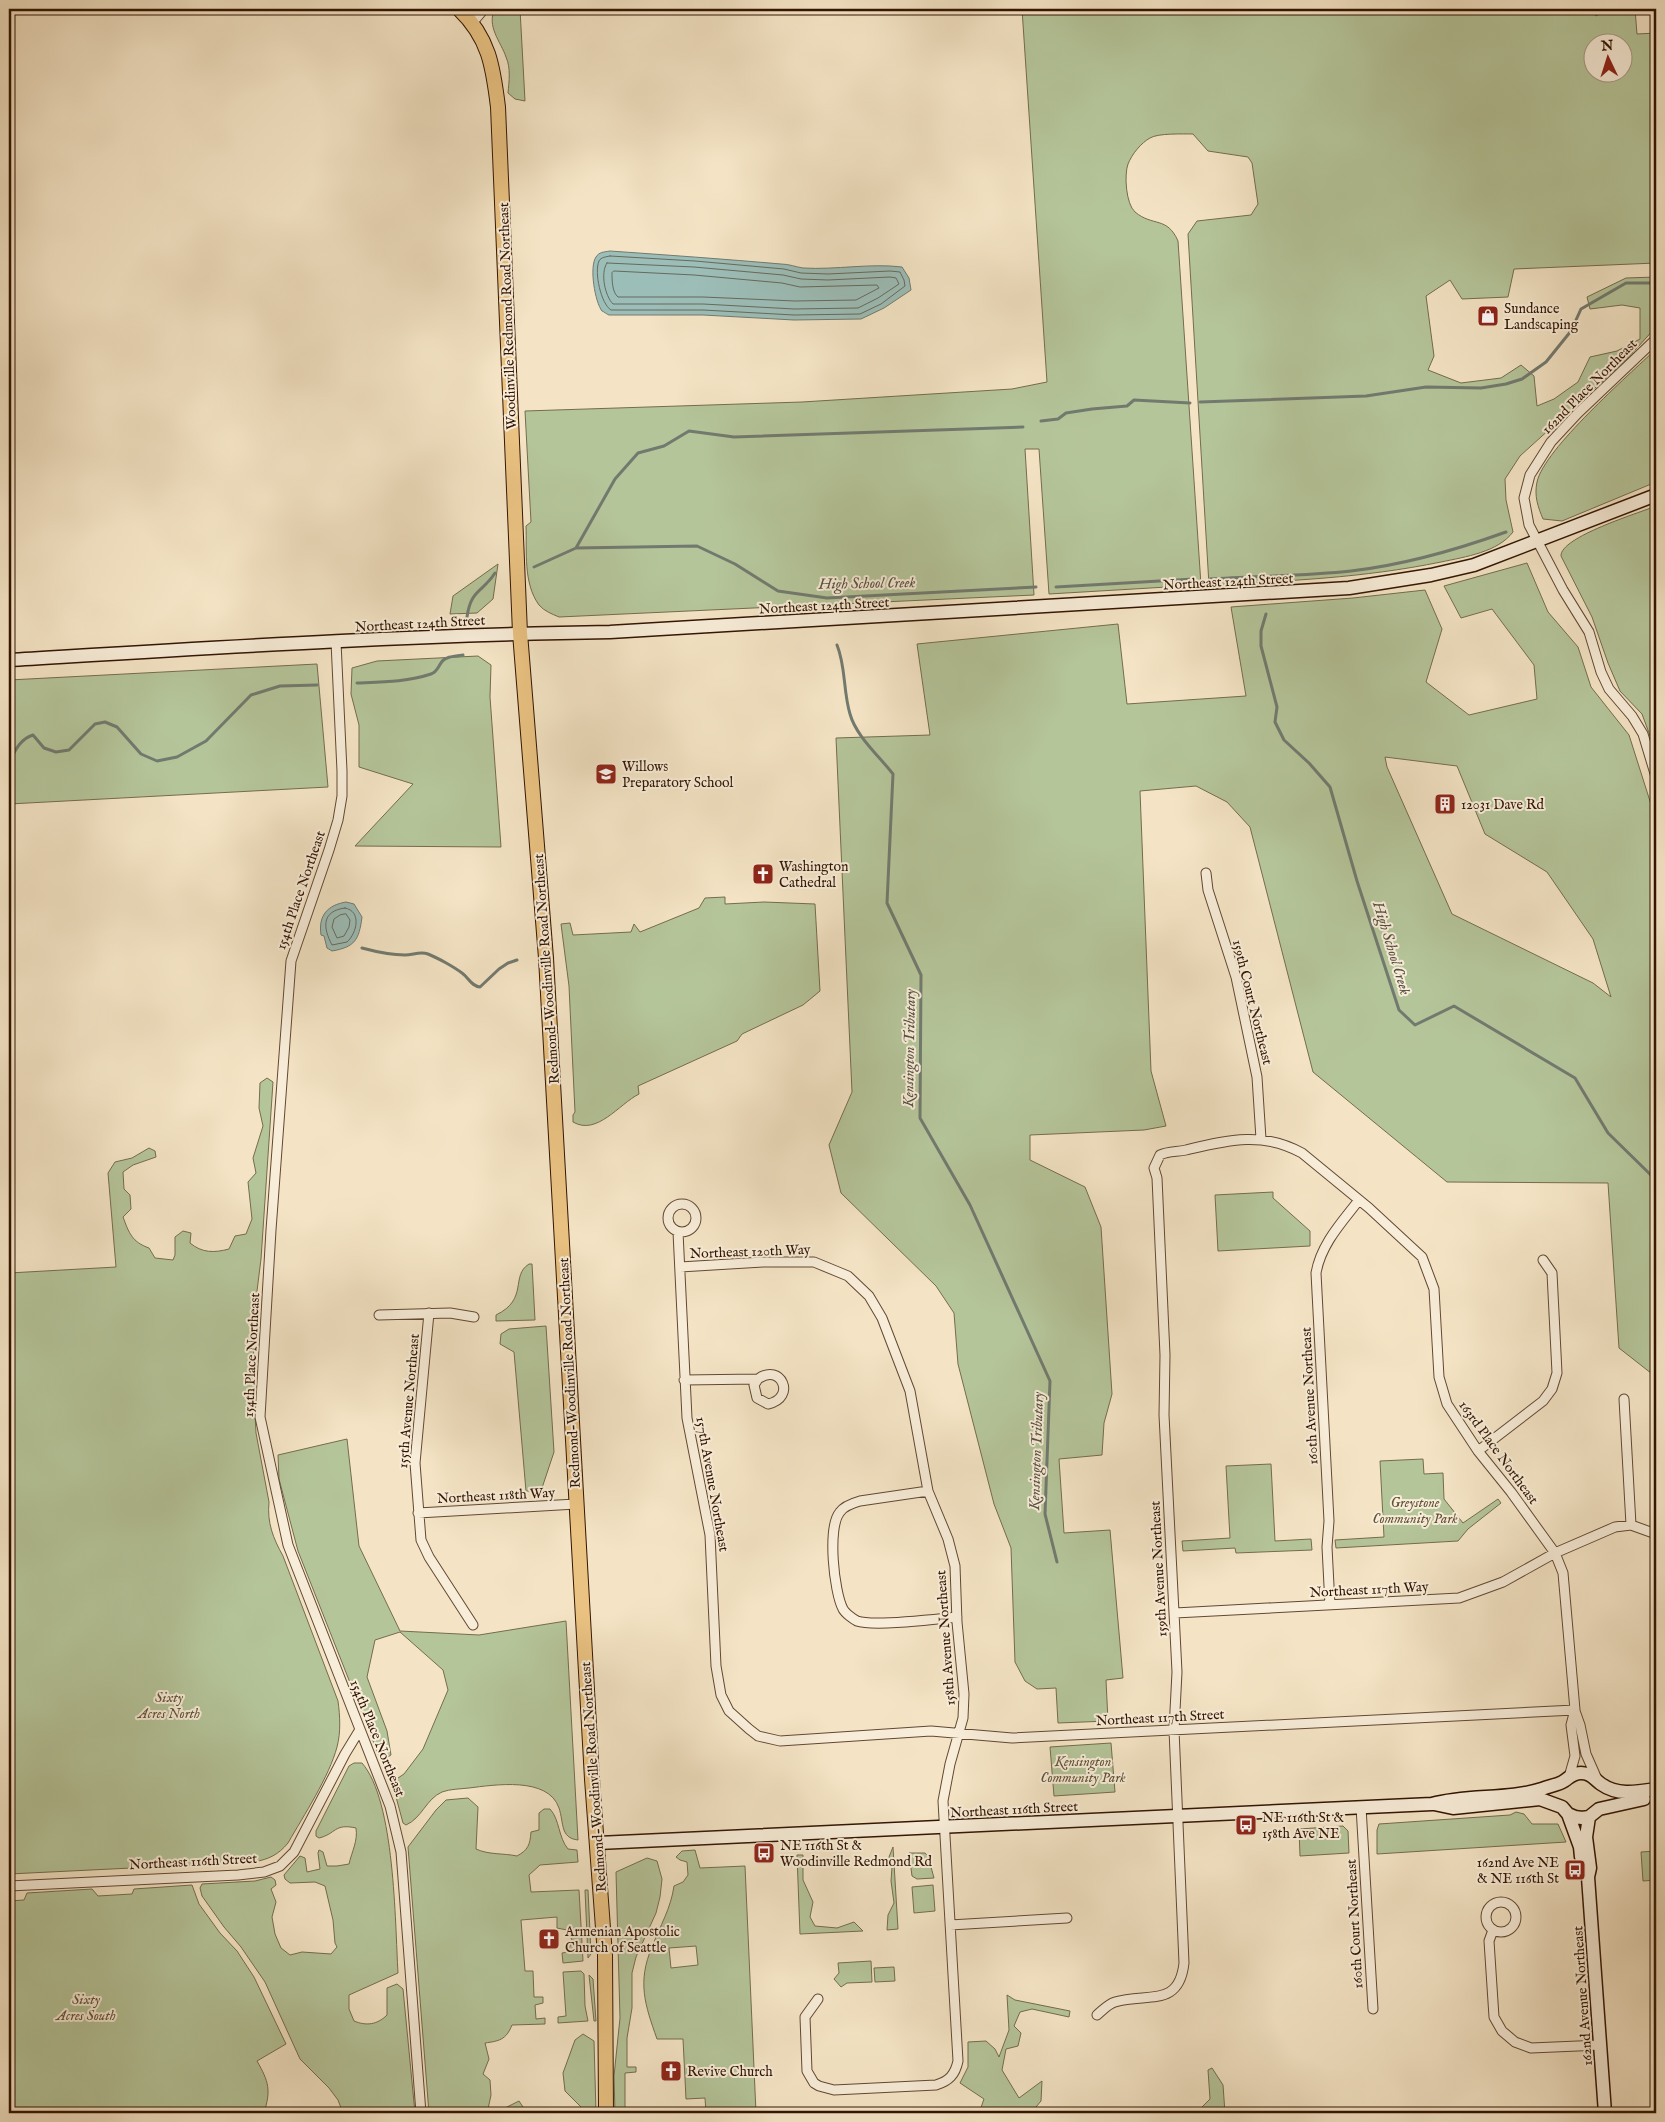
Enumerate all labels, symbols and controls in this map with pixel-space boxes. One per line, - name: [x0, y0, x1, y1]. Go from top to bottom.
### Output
- north arrow: [1582, 32, 1632, 82]
- text: N: [1599, 37, 1614, 55]
- street label: Woodinville Redmond Road Northeast: [495, 202, 521, 430]
- place label: Sundance Landscaping: [1504, 300, 1579, 334]
- shop icon: Sundance Landscaping: [1476, 304, 1500, 328]
- street label: 162nd Place Northeast: [1538, 335, 1641, 438]
- street label: Northeast 124th Street: [1162, 570, 1294, 594]
- water label: High School Creek: [817, 573, 916, 595]
- street label: Northeast 124th Street: [758, 594, 890, 618]
- street label: Northeast 124th Street: [354, 612, 486, 636]
- place label: Willows Preparatory School: [622, 758, 733, 792]
- school or university icon: Willows Preparatory School: [594, 762, 618, 786]
- building icon: 12031 Dave Rd: [1433, 792, 1457, 816]
- place label: 12031 Dave Rd: [1461, 796, 1544, 814]
- street label: 154th Place Northeast: [272, 828, 330, 952]
- street label: Redmond-Woodinville Road Northeast: [530, 853, 564, 1085]
- place label: Washington Cathedral: [779, 858, 849, 892]
- church icon: Washington Cathedral: [751, 862, 775, 886]
- water label: High School Creek: [1367, 898, 1415, 997]
- street label: 159th Court Northeast: [1228, 938, 1276, 1067]
- water label: Kensington Tributary: [899, 988, 921, 1108]
- street label: Northeast 120th Way: [689, 1241, 811, 1263]
- street label: Redmond-Woodinville Road Northeast: [555, 1257, 585, 1489]
- street label: 154th Place Northeast: [240, 1292, 264, 1418]
- street label: 160th Avenue Northeast: [1297, 1326, 1323, 1465]
- street label: 155th Avenue Northeast: [394, 1333, 424, 1469]
- water label: Kensington Tributary: [1025, 1391, 1049, 1511]
- street label: 163rd Place Northeast: [1454, 1397, 1542, 1508]
- street label: 157th Avenue Northeast: [691, 1415, 733, 1553]
- street label: Northeast 118th Way: [436, 1484, 556, 1508]
- park label: Greystone Community Park: [1372, 1494, 1458, 1528]
- street label: 159th Avenue Northeast: [1146, 1500, 1172, 1637]
- street label: 158th Avenue Northeast: [932, 1569, 960, 1706]
- street label: Northeast 117th Way: [1309, 1578, 1429, 1602]
- street label: Redmond-Woodinville Road Northeast: [577, 1661, 611, 1893]
- street label: 154th Place Northeast: [345, 1677, 409, 1800]
- park label: Sixty Acres North: [136, 1689, 200, 1723]
- street label: Northeast 117th Street: [1095, 1706, 1225, 1730]
- park label: Kensington Community Park: [1040, 1753, 1126, 1787]
- street label: Northeast 116th Street: [950, 1798, 1079, 1822]
- place label: NE 116th St & 158th Ave NE: [1262, 1809, 1345, 1843]
- bus stop icon: NE 116th St & 158th Ave NE: [1234, 1813, 1258, 1837]
- place label: NE 116th St & Woodinville Redmond Rd: [780, 1837, 933, 1871]
- bus stop icon: NE 116th St & Woodinville Redmond Rd: [752, 1841, 776, 1865]
- street label: Northeast 116th Street: [129, 1850, 258, 1874]
- place label: 162nd Ave NE & NE 116th St: [1477, 1854, 1559, 1888]
- street label: 160th Court Northeast: [1343, 1858, 1367, 1989]
- bus stop icon: 162nd Ave NE & NE 116th St: [1563, 1858, 1587, 1882]
- place label: Armenian Apostolic Church of Seattle: [564, 1923, 680, 1957]
- street label: 162nd Avenue Northeast: [1569, 1925, 1597, 2067]
- church icon: Armenian Apostolic Church of Seattle: [537, 1927, 561, 1951]
- park label: Sixty Acres South: [54, 1991, 116, 2025]
- church icon: Revive Church: [659, 2059, 683, 2083]
- place label: Revive Church: [687, 2063, 773, 2081]

